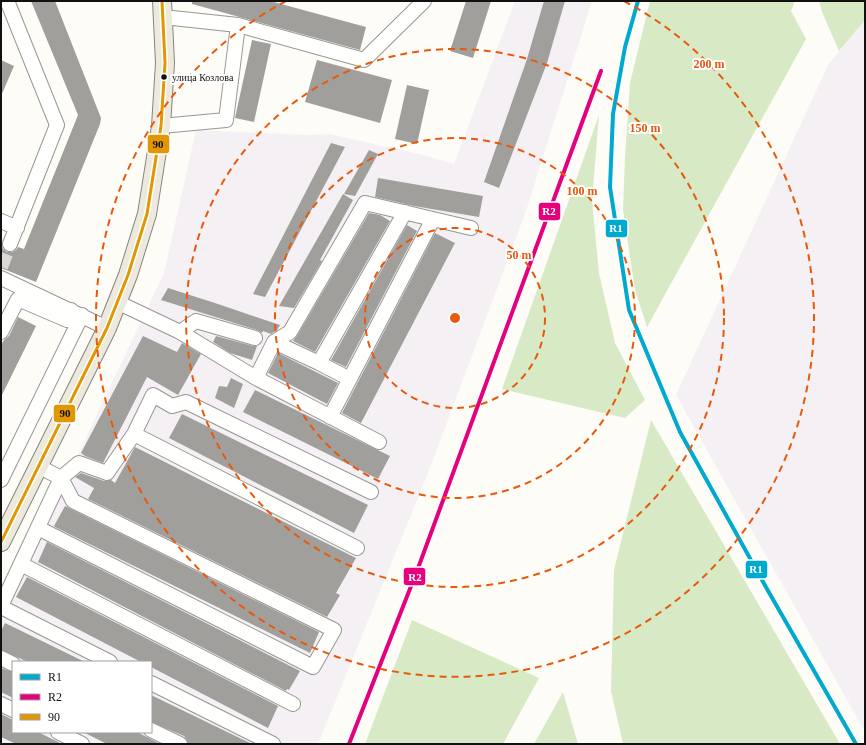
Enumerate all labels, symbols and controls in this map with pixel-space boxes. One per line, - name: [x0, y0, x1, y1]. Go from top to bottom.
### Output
- text: 200 m: [694, 57, 725, 71]
- marker: улица Козлова: [159, 72, 169, 82]
- place label: улица Козлова: [172, 72, 234, 83]
- text: 150 m: [630, 121, 661, 135]
- line badge: 90: [147, 134, 170, 154]
- text: 90: [153, 138, 164, 150]
- text: 100 m: [567, 184, 598, 198]
- line badge: R2: [538, 202, 561, 221]
- text: R2: [542, 205, 556, 217]
- line badge: R1: [605, 219, 628, 238]
- text: R1: [609, 222, 623, 234]
- text: 50 m: [507, 248, 532, 262]
- centre of rings: [448, 311, 462, 325]
- line badge: 90: [53, 404, 76, 423]
- text: 90: [60, 407, 71, 419]
- line badge: R1: [745, 560, 768, 579]
- text: R1: [749, 563, 763, 575]
- line badge: R2: [403, 567, 426, 586]
- text: R2: [408, 571, 422, 583]
- legend: [12, 661, 152, 733]
- text: R1: [48, 670, 62, 684]
- text: R2: [48, 690, 62, 704]
- text: 90: [48, 710, 60, 724]

